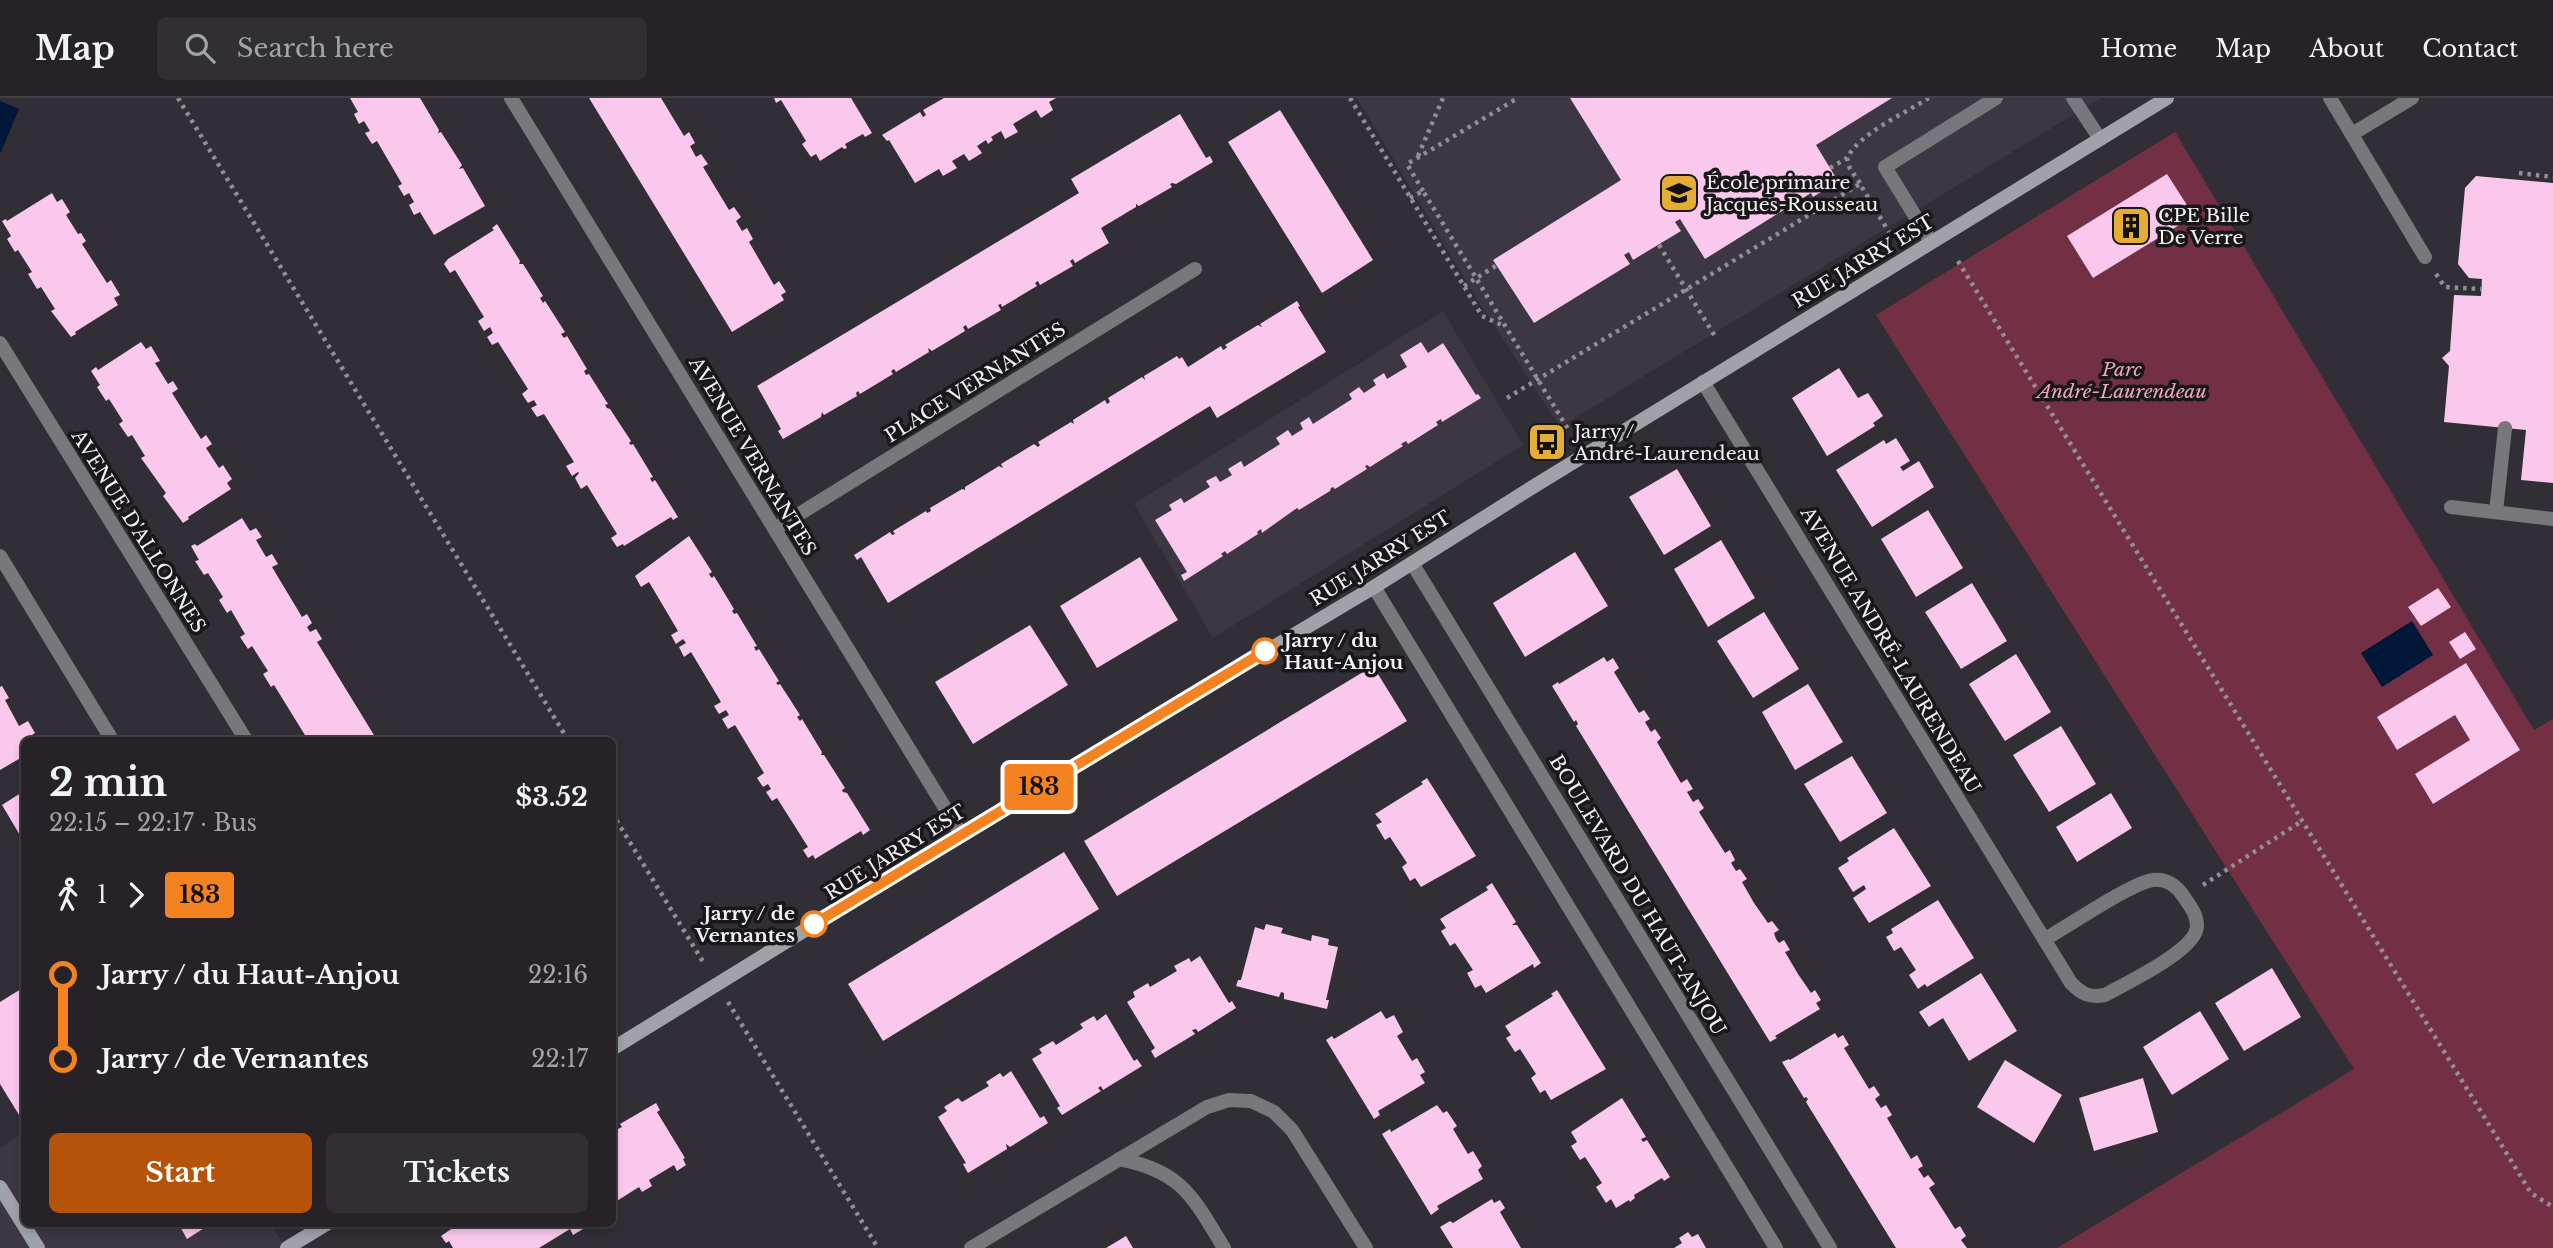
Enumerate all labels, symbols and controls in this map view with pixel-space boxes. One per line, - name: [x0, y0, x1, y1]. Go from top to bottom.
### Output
- search box: [157, 17, 647, 80]
- text: Map: [35, 28, 115, 69]
- icon: search: [181, 29, 219, 67]
- text: Search here: [237, 32, 394, 64]
- text: Home: [2101, 34, 2177, 63]
- text: Map: [2215, 34, 2271, 63]
- text: About: [2309, 34, 2384, 63]
- text: Contact: [2422, 34, 2518, 63]
- place label: École primaire Jacques-Rousseau: [1703, 171, 1878, 216]
- school or university icon: École primaire Jacques-Rousseau: [1658, 172, 1700, 214]
- place label: CPE Bille De Verre: [2158, 204, 2250, 249]
- building icon: CPE Bille De Verre: [2110, 205, 2152, 247]
- street label: RUE JARRY EST: [1788, 210, 1938, 313]
- street label: PLACE VERNANTES: [881, 317, 1070, 447]
- street label: AVENUE VERNANTES: [684, 352, 821, 560]
- park label: Parc André-Laurendeau: [2034, 358, 2207, 403]
- place label: Jarry / André-Laurendeau: [1571, 420, 1760, 465]
- bus stop icon: Jarry / André-Laurendeau: [1526, 421, 1568, 463]
- street label: AVENUE D'ALLONNES: [66, 425, 210, 637]
- street label: AVENUE ANDRÉ-LAURENDEAU: [1795, 502, 1985, 798]
- street label: RUE JARRY EST: [1306, 506, 1455, 611]
- place label: Jarry / du Haut-Anjou: [1280, 629, 1404, 674]
- marker: Jarry / du Haut-Anjou: [1252, 638, 1278, 664]
- street label: BOULEVARD DU HAUT-ANJOU: [1544, 751, 1731, 1040]
- text: 2 min: [49, 759, 167, 806]
- line badge: 183: [999, 764, 1079, 810]
- text: 183: [1019, 772, 1060, 801]
- text: $3.52: [516, 781, 588, 813]
- street label: RUE JARRY EST: [821, 800, 970, 905]
- text: 22:15 – 22:17 · Bus: [49, 809, 257, 837]
- icon: walk: [49, 876, 87, 914]
- icon: forward: [117, 876, 155, 914]
- text: 183: [179, 880, 220, 909]
- text: 1: [97, 881, 107, 909]
- place label: Jarry / de Vernantes: [694, 902, 795, 947]
- marker: Jarry / de Vernantes: [801, 911, 827, 937]
- text: Jarry / du Haut-Anjou: [101, 959, 400, 991]
- text: 22:16: [528, 961, 588, 989]
- text: Jarry / de Vernantes: [101, 1043, 369, 1075]
- text: 22:17: [531, 1045, 588, 1073]
- button: Start: [49, 1133, 312, 1213]
- button: Tickets: [326, 1133, 588, 1213]

